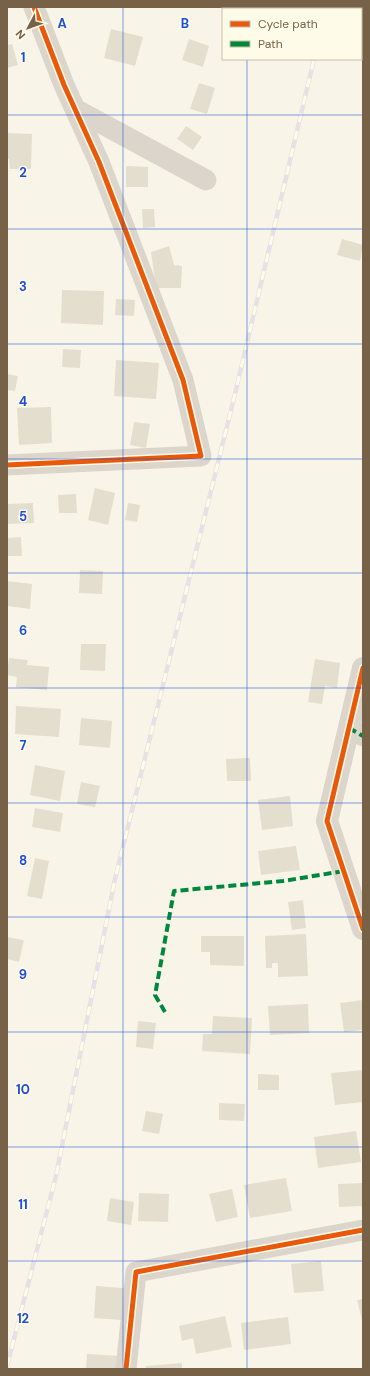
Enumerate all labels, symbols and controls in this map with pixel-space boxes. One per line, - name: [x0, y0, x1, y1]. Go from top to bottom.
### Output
- north arrow: [8, 8, 48, 48]
- legend: [222, 8, 362, 60]
- text: A: [57, 15, 67, 32]
- text: B: [181, 15, 189, 32]
- text: Cycle path: [258, 16, 318, 32]
- text: N: [13, 27, 28, 42]
- text: Path: [258, 36, 283, 52]
- text: 1: [21, 49, 25, 66]
- text: 2: [19, 164, 27, 181]
- text: 3: [19, 278, 27, 295]
- text: 4: [19, 393, 27, 410]
- text: 5: [19, 508, 27, 525]
- text: 6: [19, 622, 27, 639]
- text: 7: [20, 737, 27, 754]
- text: 8: [19, 852, 27, 869]
- text: 9: [19, 966, 27, 983]
- text: 10: [16, 1081, 30, 1098]
- text: 11: [18, 1196, 28, 1213]
- text: 12: [17, 1310, 29, 1327]

